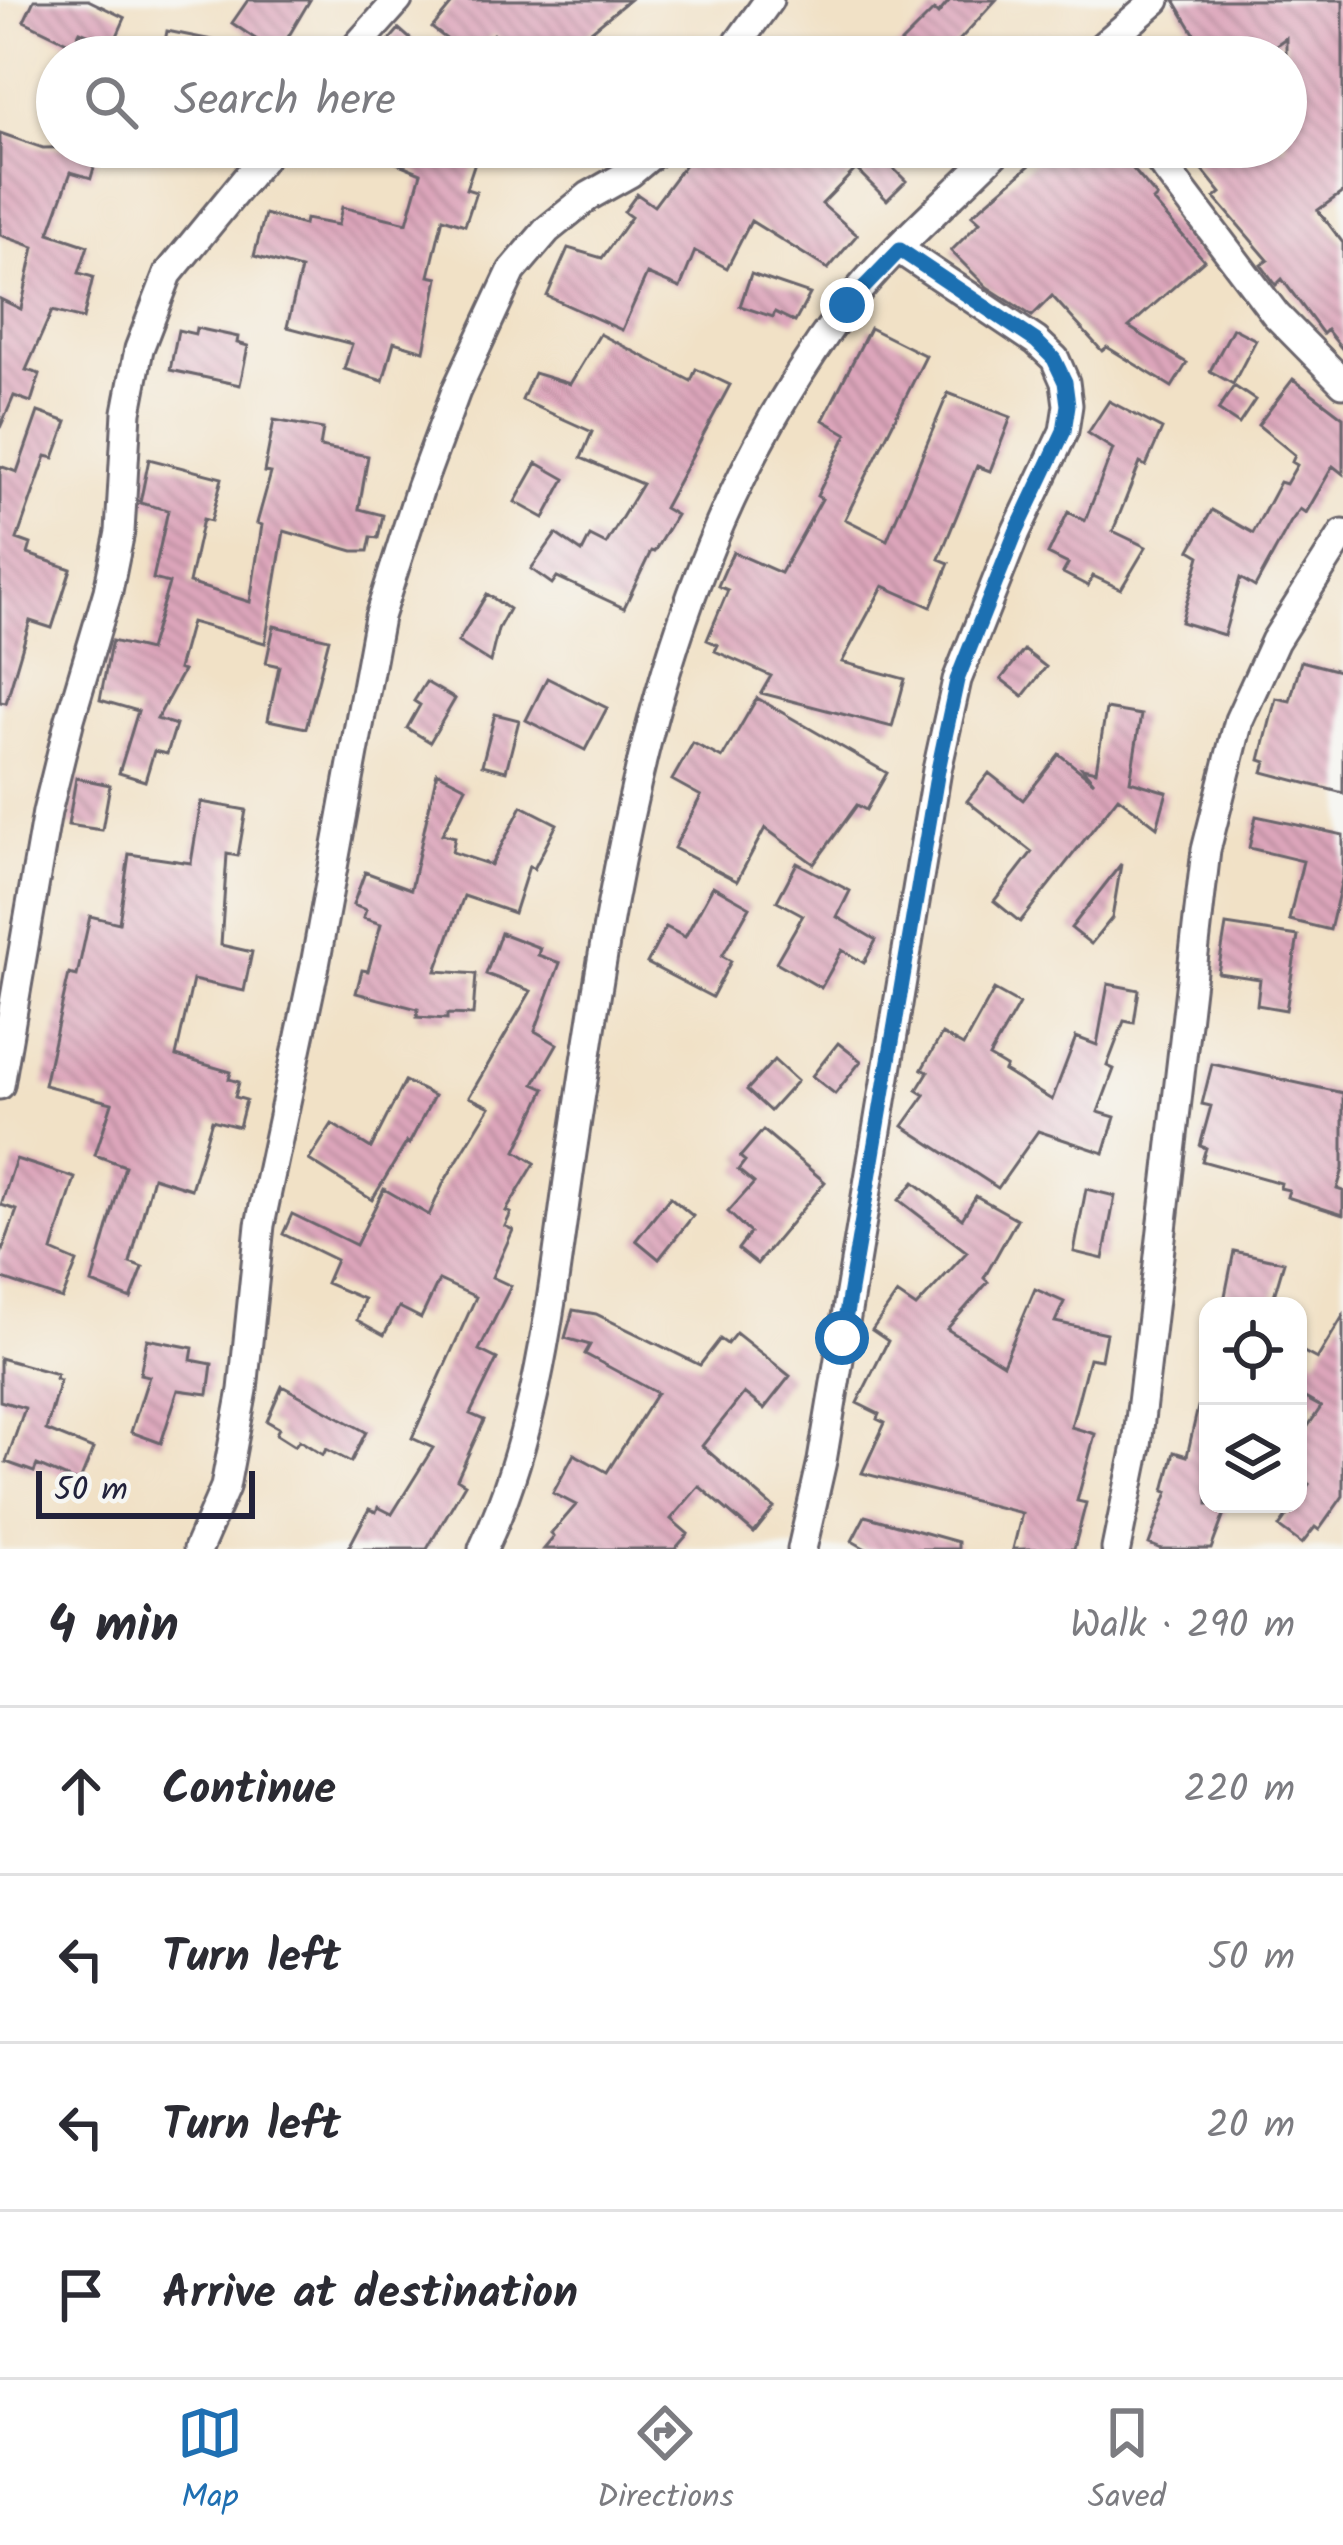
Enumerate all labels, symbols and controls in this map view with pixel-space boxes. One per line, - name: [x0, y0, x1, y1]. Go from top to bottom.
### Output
- search box: [36, 36, 1307, 168]
- text: Search here: [174, 66, 396, 138]
- icon: search: [78, 69, 144, 135]
- route end: [820, 278, 874, 332]
- map controls: [1199, 1297, 1307, 1513]
- button: locate: [1199, 1297, 1307, 1405]
- route start: [815, 1311, 869, 1365]
- button: layers: [1199, 1405, 1307, 1513]
- scale bar: [36, 1465, 255, 1518]
- text: 50 m: [54, 1465, 128, 1518]
- text: 4 min: [48, 1587, 179, 1668]
- text: Walk · 290 m: [1070, 1596, 1295, 1658]
- text: Continue: [162, 1755, 336, 1827]
- icon: ahead: [48, 1758, 114, 1824]
- text: 220 m: [1183, 1760, 1295, 1822]
- text: Turn left: [162, 1923, 341, 1995]
- icon: left: [48, 1926, 114, 1992]
- text: 50 m: [1208, 1928, 1295, 1990]
- text: Turn left: [162, 2091, 341, 2163]
- icon: left: [48, 2094, 114, 2160]
- text: 20 m: [1206, 2096, 1295, 2158]
- text: Arrive at destination: [162, 2259, 578, 2331]
- icon: arrive: [48, 2262, 114, 2328]
- tab: Map: [177, 2400, 243, 2525]
- tab: Directions: [597, 2400, 734, 2525]
- tab: Saved: [1088, 2400, 1166, 2525]

